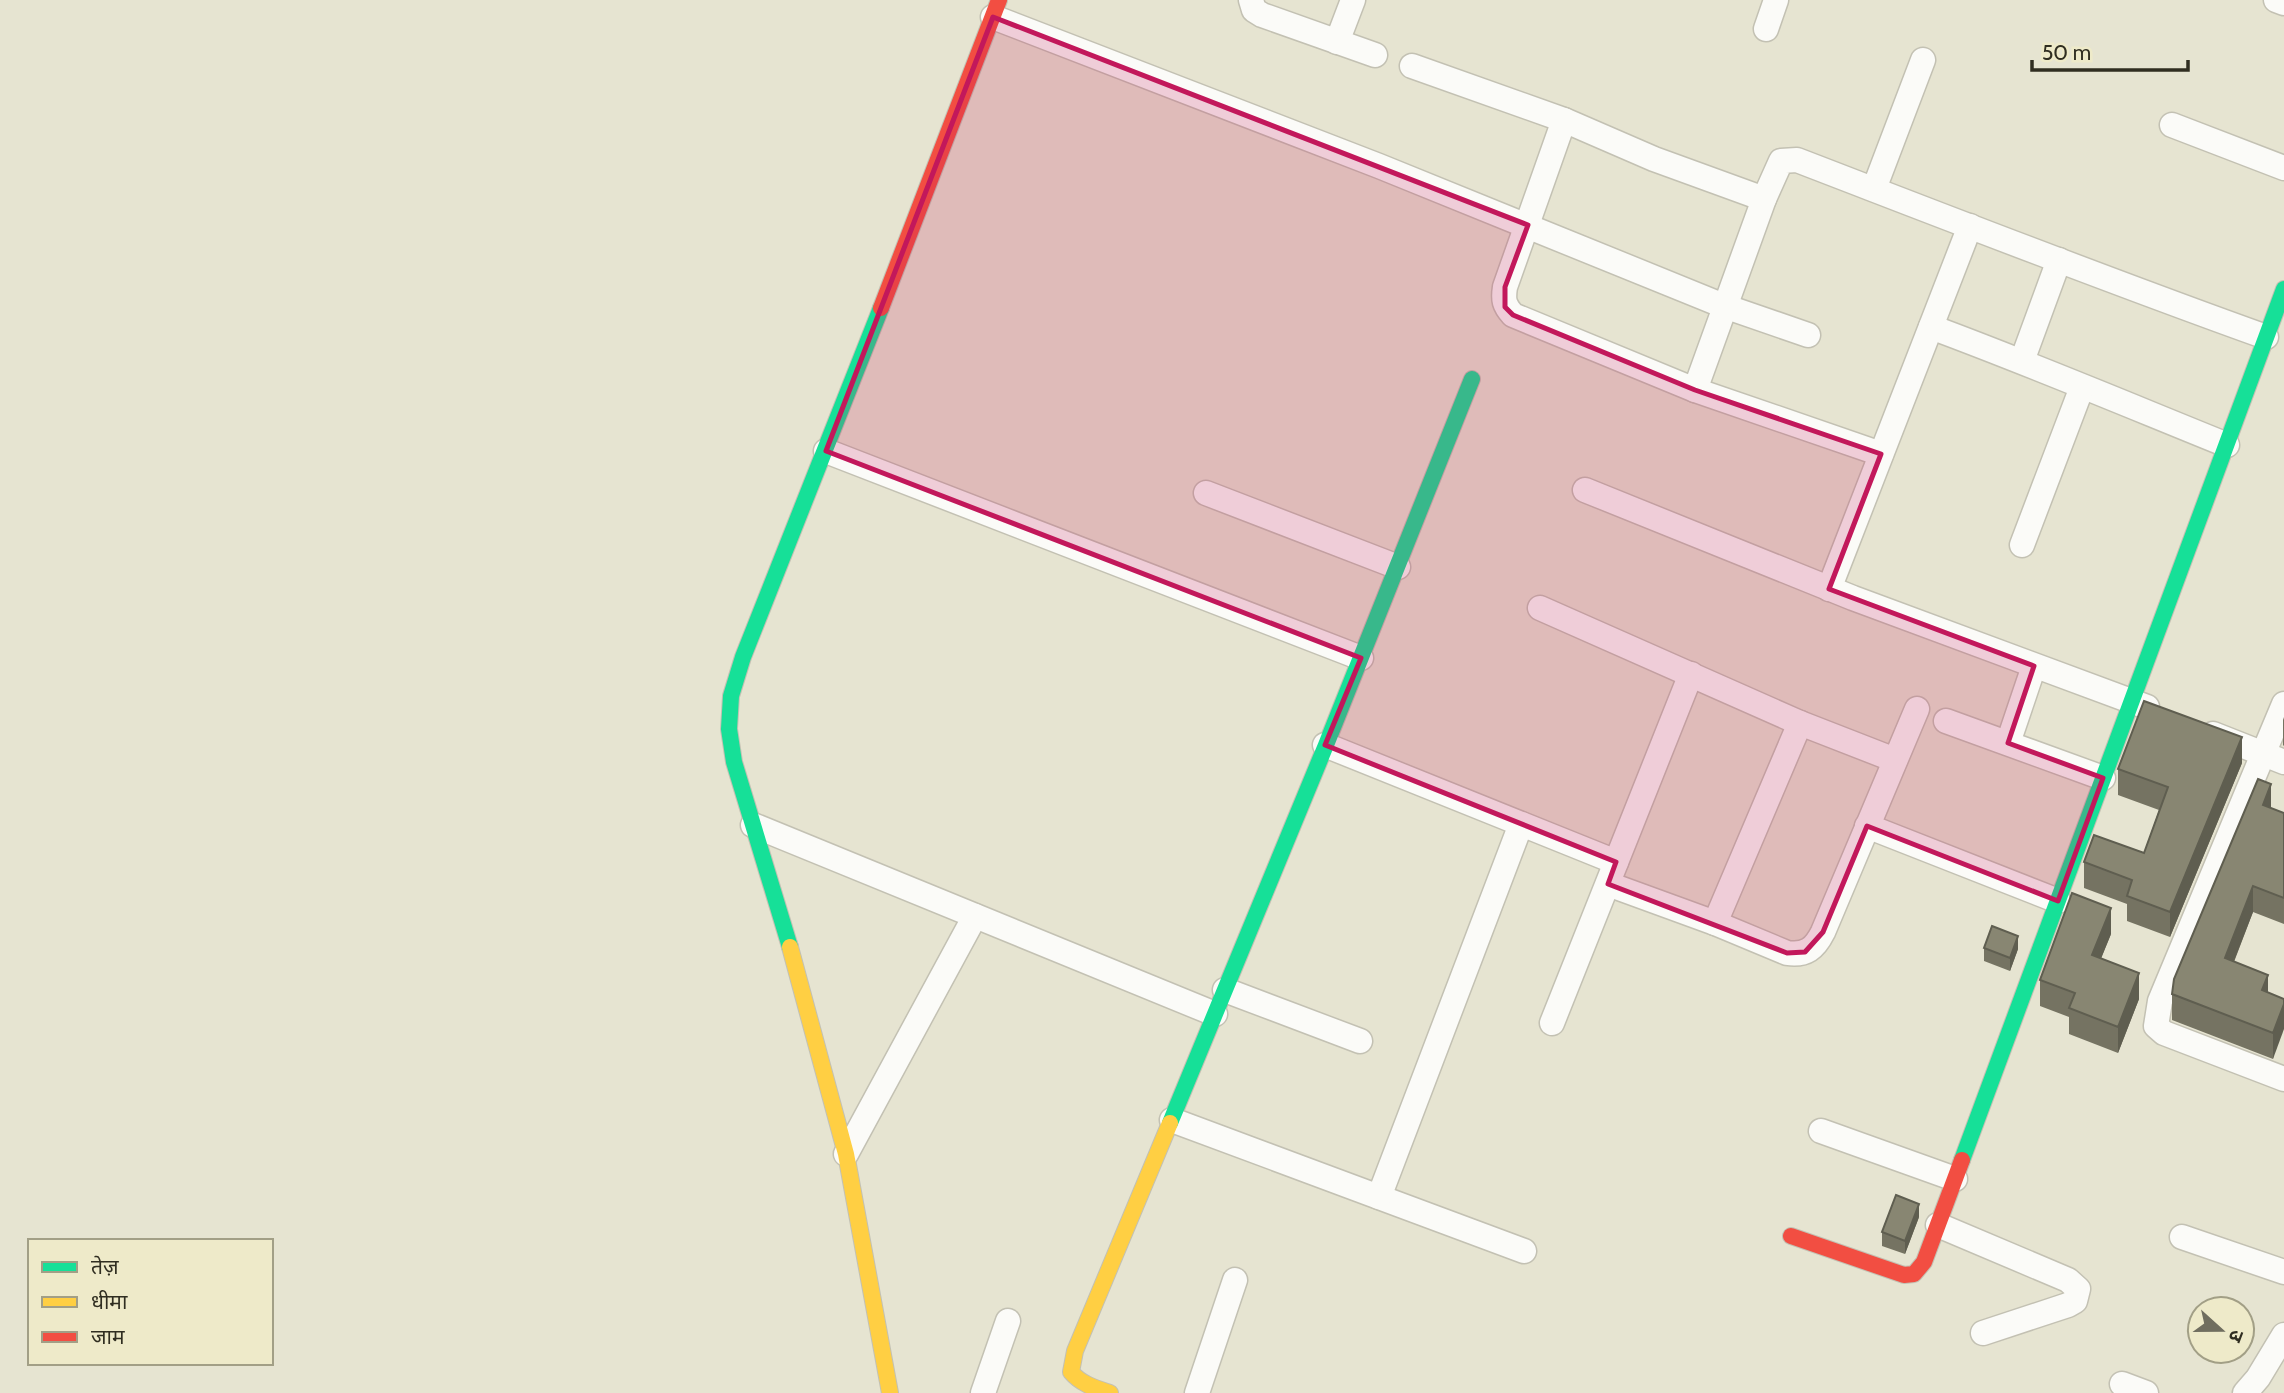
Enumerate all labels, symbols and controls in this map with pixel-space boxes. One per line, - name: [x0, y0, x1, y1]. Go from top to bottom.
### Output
- scale bar: [2032, 28, 2188, 72]
- text: 50 m: [2042, 40, 2091, 65]
- legend: [28, 1239, 273, 1365]
- text: तेज़: [91, 1254, 119, 1279]
- text: धीमा: [91, 1289, 128, 1314]
- north arrow: [2186, 1295, 2256, 1365]
- text: जाम: [91, 1324, 125, 1349]
- text: उ: [2223, 1327, 2249, 1346]

